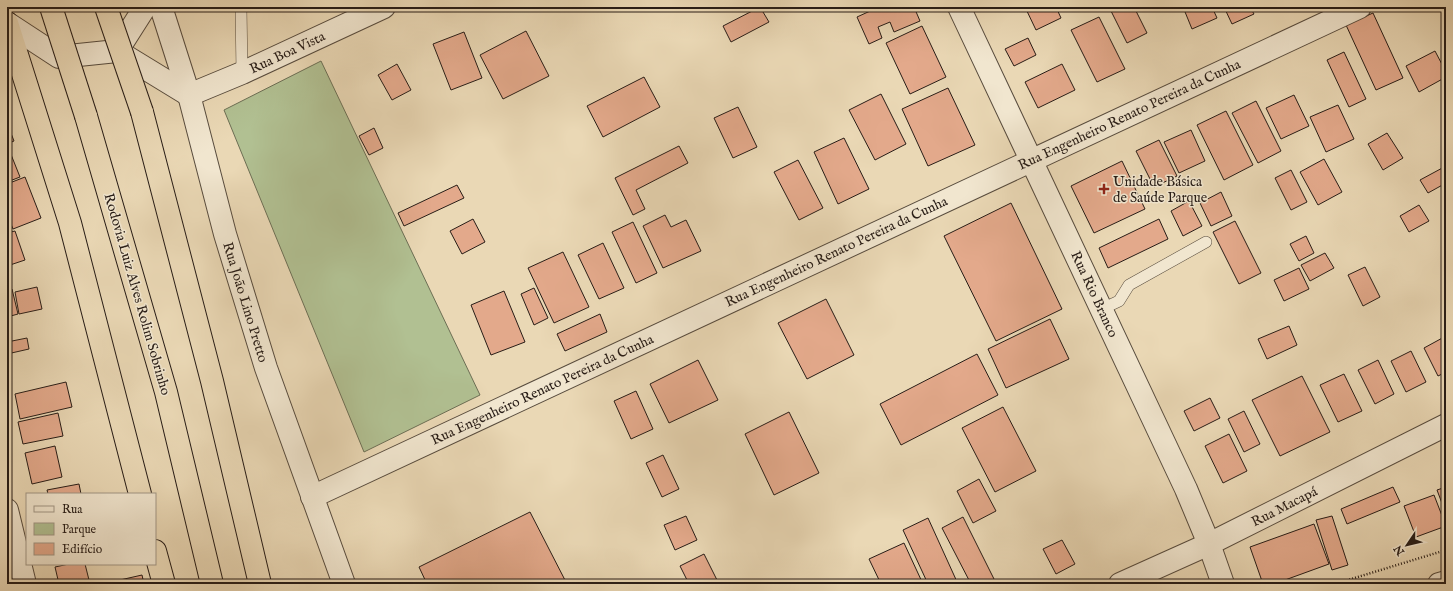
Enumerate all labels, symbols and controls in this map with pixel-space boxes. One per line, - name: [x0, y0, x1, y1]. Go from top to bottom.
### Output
- street label: Rua Boa Vista: [247, 27, 329, 78]
- street label: Rua Engenheiro Renato Pereira da Cunha: [1015, 55, 1244, 175]
- place label: Unidade Básica de Saúde Parque: [1113, 173, 1208, 207]
- marker: Unidade Básica de Saúde Parque: [1098, 183, 1110, 195]
- street label: Rodovia Luiz Alves Rolim Sobrinho: [100, 191, 175, 398]
- street label: Rua Engenheiro Renato Pereira da Cunha: [722, 192, 951, 312]
- street label: Rua João Lino Pretto: [218, 240, 272, 365]
- street label: Rua Rio Branco: [1066, 248, 1122, 341]
- street label: Rua Engenheiro Renato Pereira da Cunha: [428, 330, 657, 450]
- street label: Rua Macapá: [1248, 482, 1321, 531]
- legend: [26, 493, 156, 565]
- text: Rua: [62, 502, 83, 517]
- text: Parque: [62, 522, 97, 538]
- north arrow: [1387, 525, 1427, 565]
- text: Edifício: [62, 542, 103, 557]
- text: N: [1391, 542, 1409, 559]

